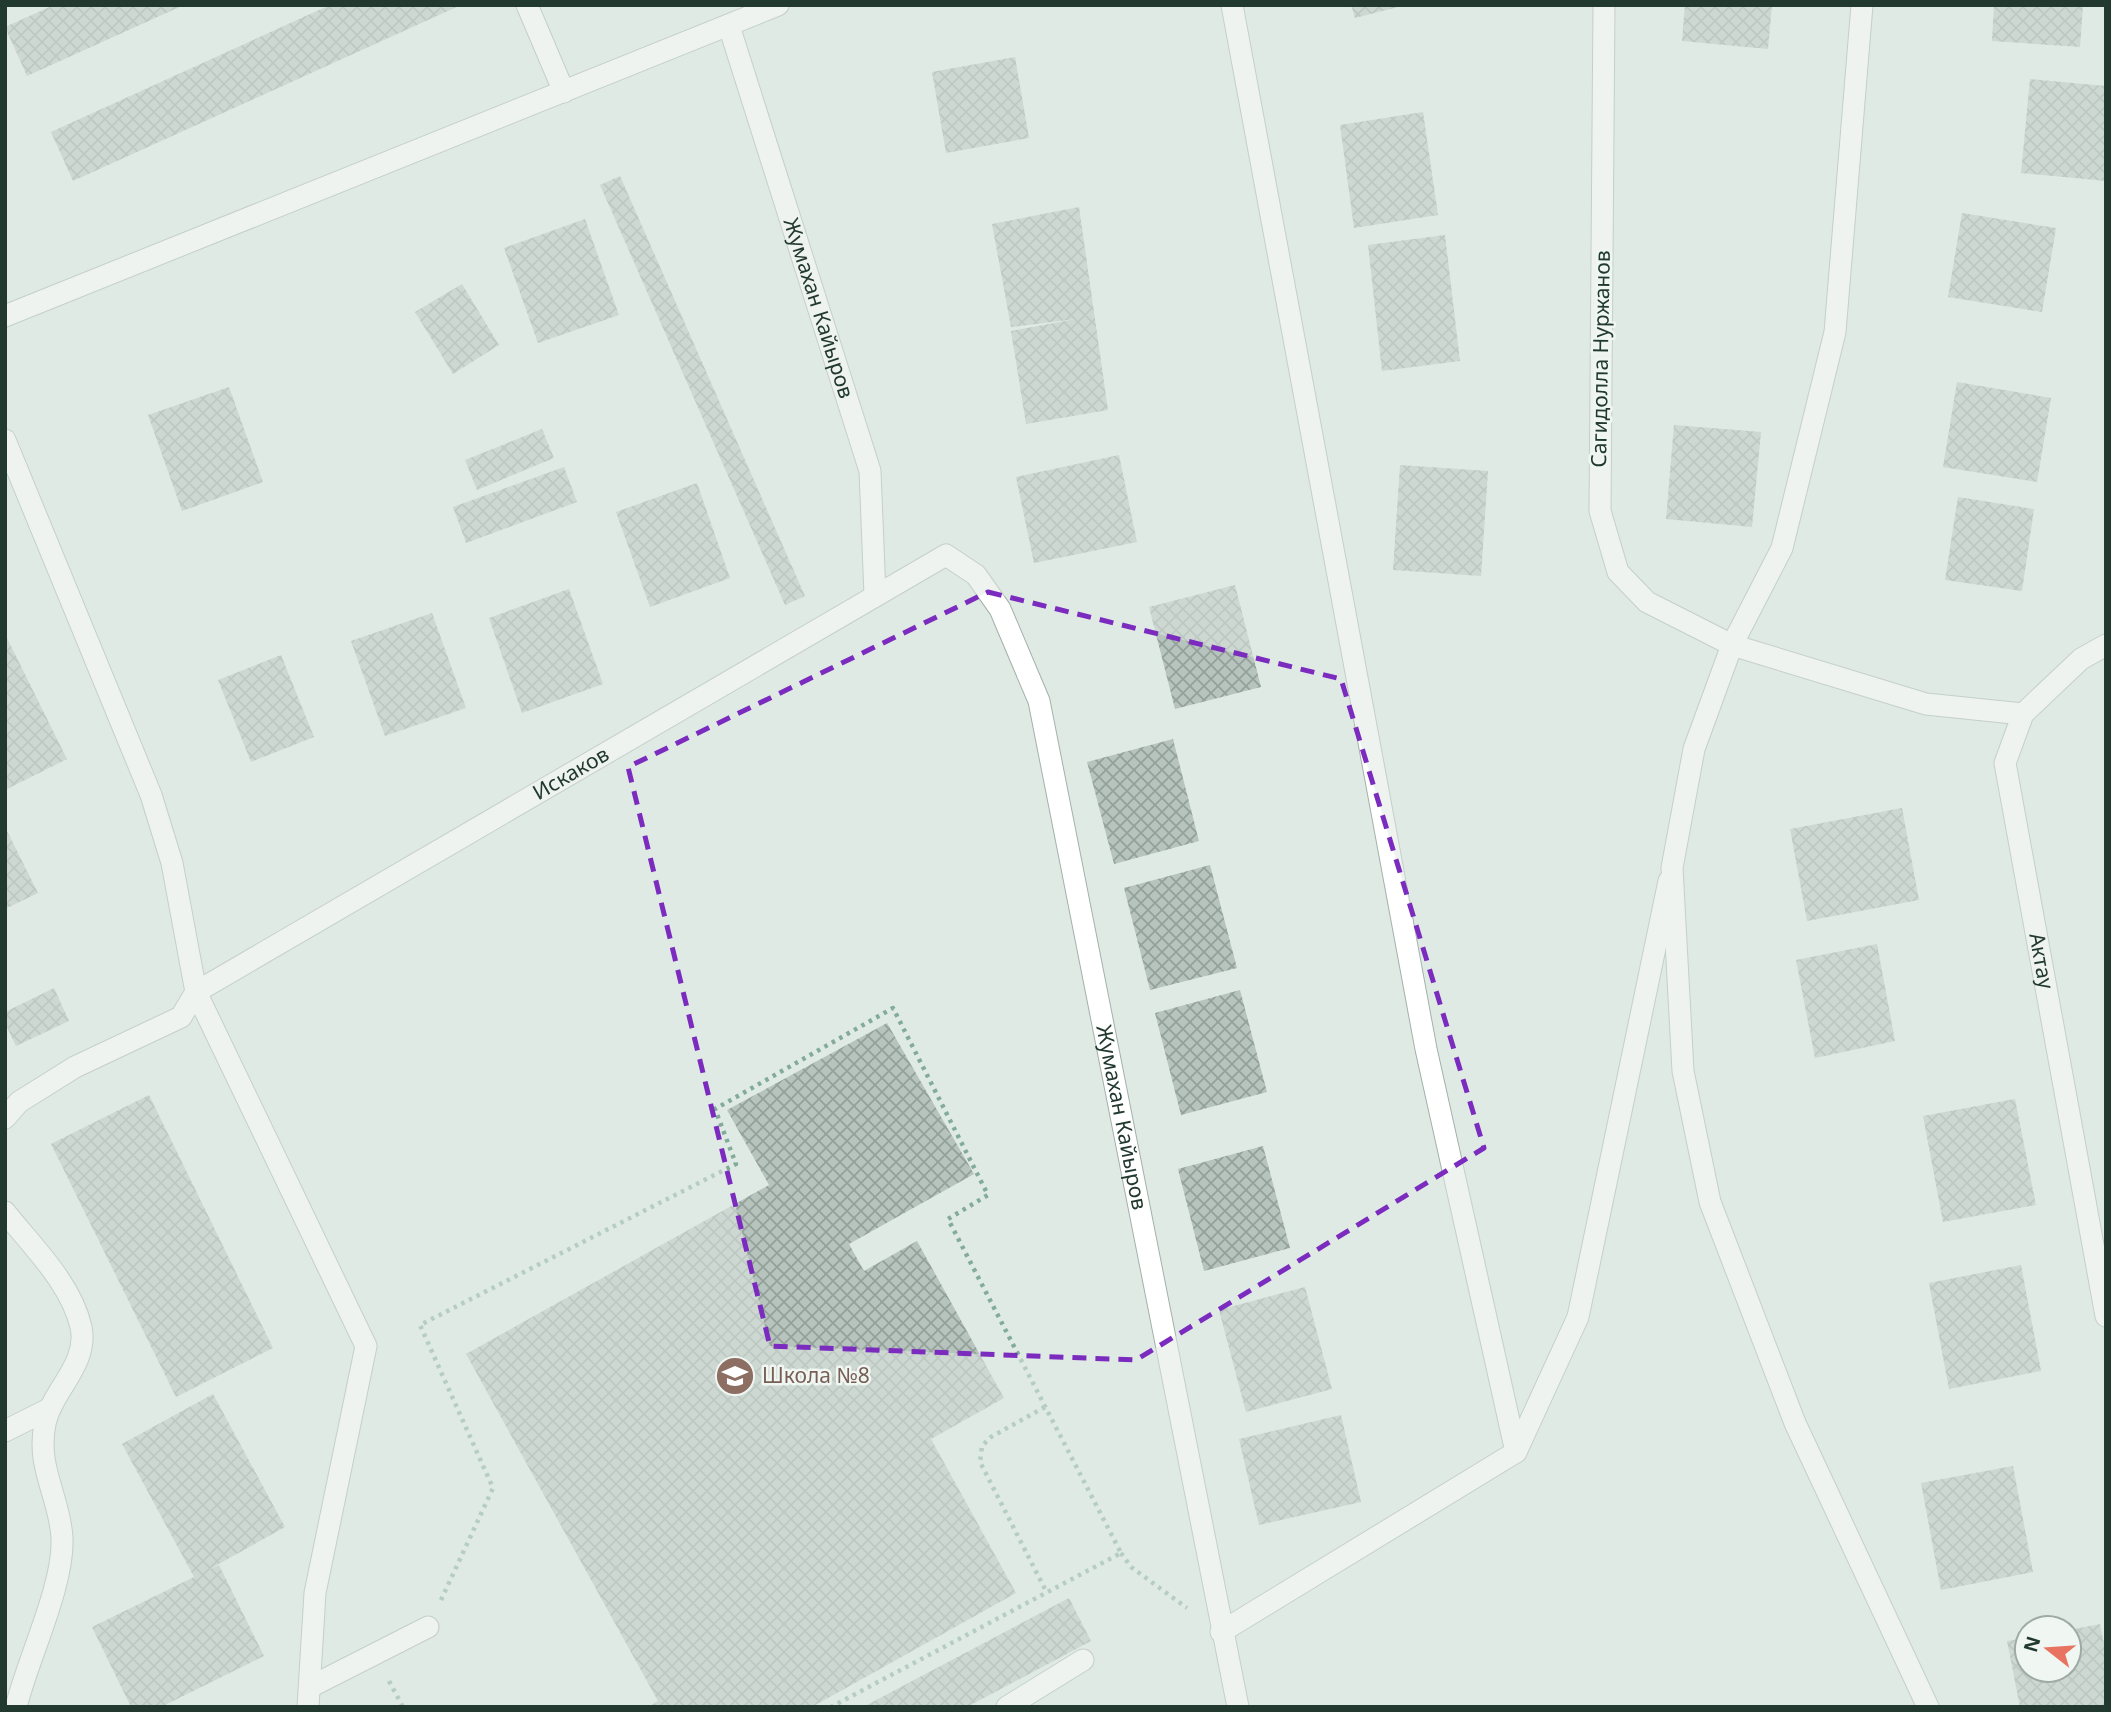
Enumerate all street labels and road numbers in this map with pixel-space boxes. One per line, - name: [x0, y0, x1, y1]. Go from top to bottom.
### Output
- street label: Жумахан Кайыров: [778, 214, 861, 402]
- street label: Сагидолла Нуржанов: [1584, 250, 1616, 468]
- street label: Искаков: [527, 739, 614, 806]
- street label: Актау: [2023, 930, 2061, 991]
- street label: Жумахан Кайыров: [1090, 1022, 1154, 1212]

